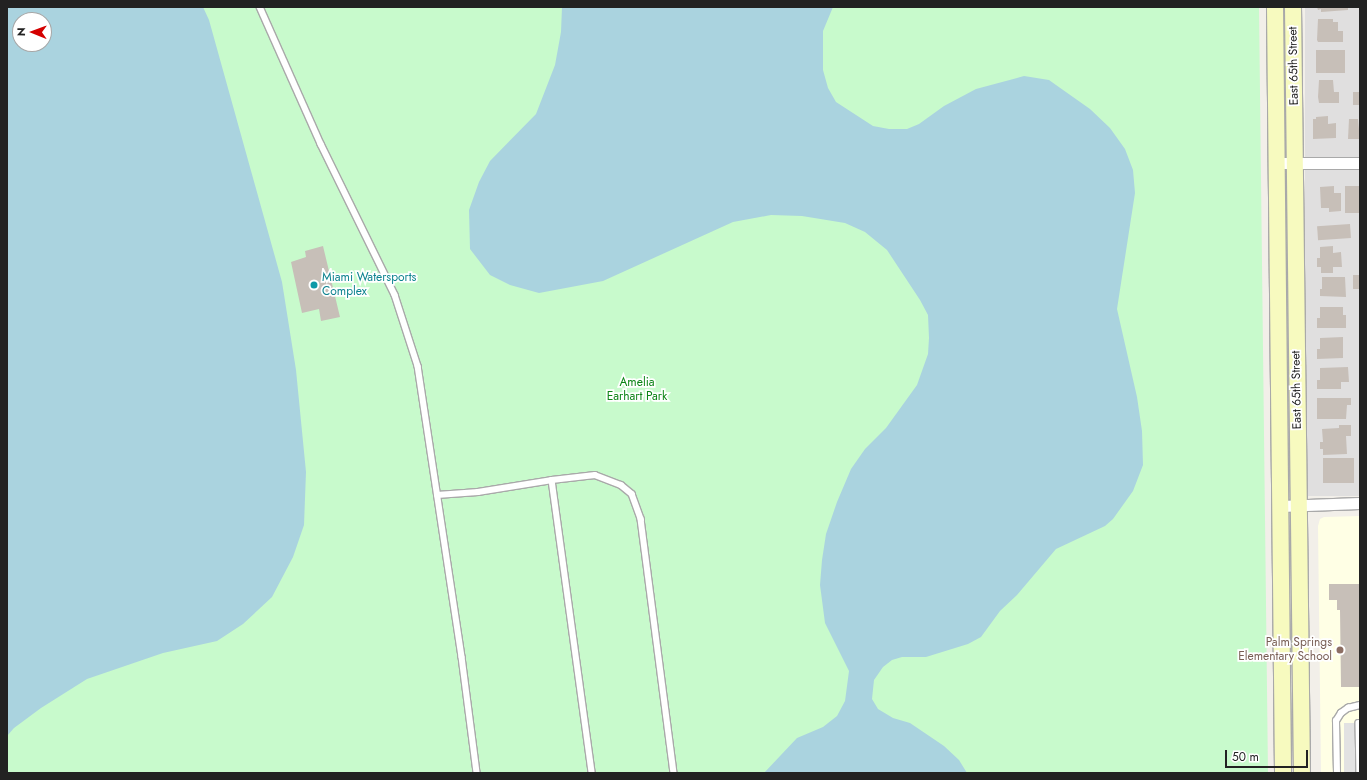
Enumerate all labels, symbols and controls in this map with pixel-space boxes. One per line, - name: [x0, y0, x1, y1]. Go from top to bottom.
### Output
- north arrow: [12, 12, 52, 52]
- street label: East 65th Street: [1286, 26, 1302, 106]
- text: N: [13, 27, 29, 36]
- place label: Miami Watersports Complex: [322, 271, 416, 299]
- marker: Miami Watersports Complex: [309, 280, 319, 290]
- street label: East 65th Street: [1289, 350, 1305, 430]
- park label: Amelia Earhart Park: [607, 376, 667, 404]
- place label: Palm Springs Elementary School: [1238, 636, 1332, 664]
- marker: Palm Springs Elementary School: [1335, 645, 1345, 655]
- scale bar: [1227, 742, 1310, 768]
- text: 50 m: [1232, 748, 1259, 766]

